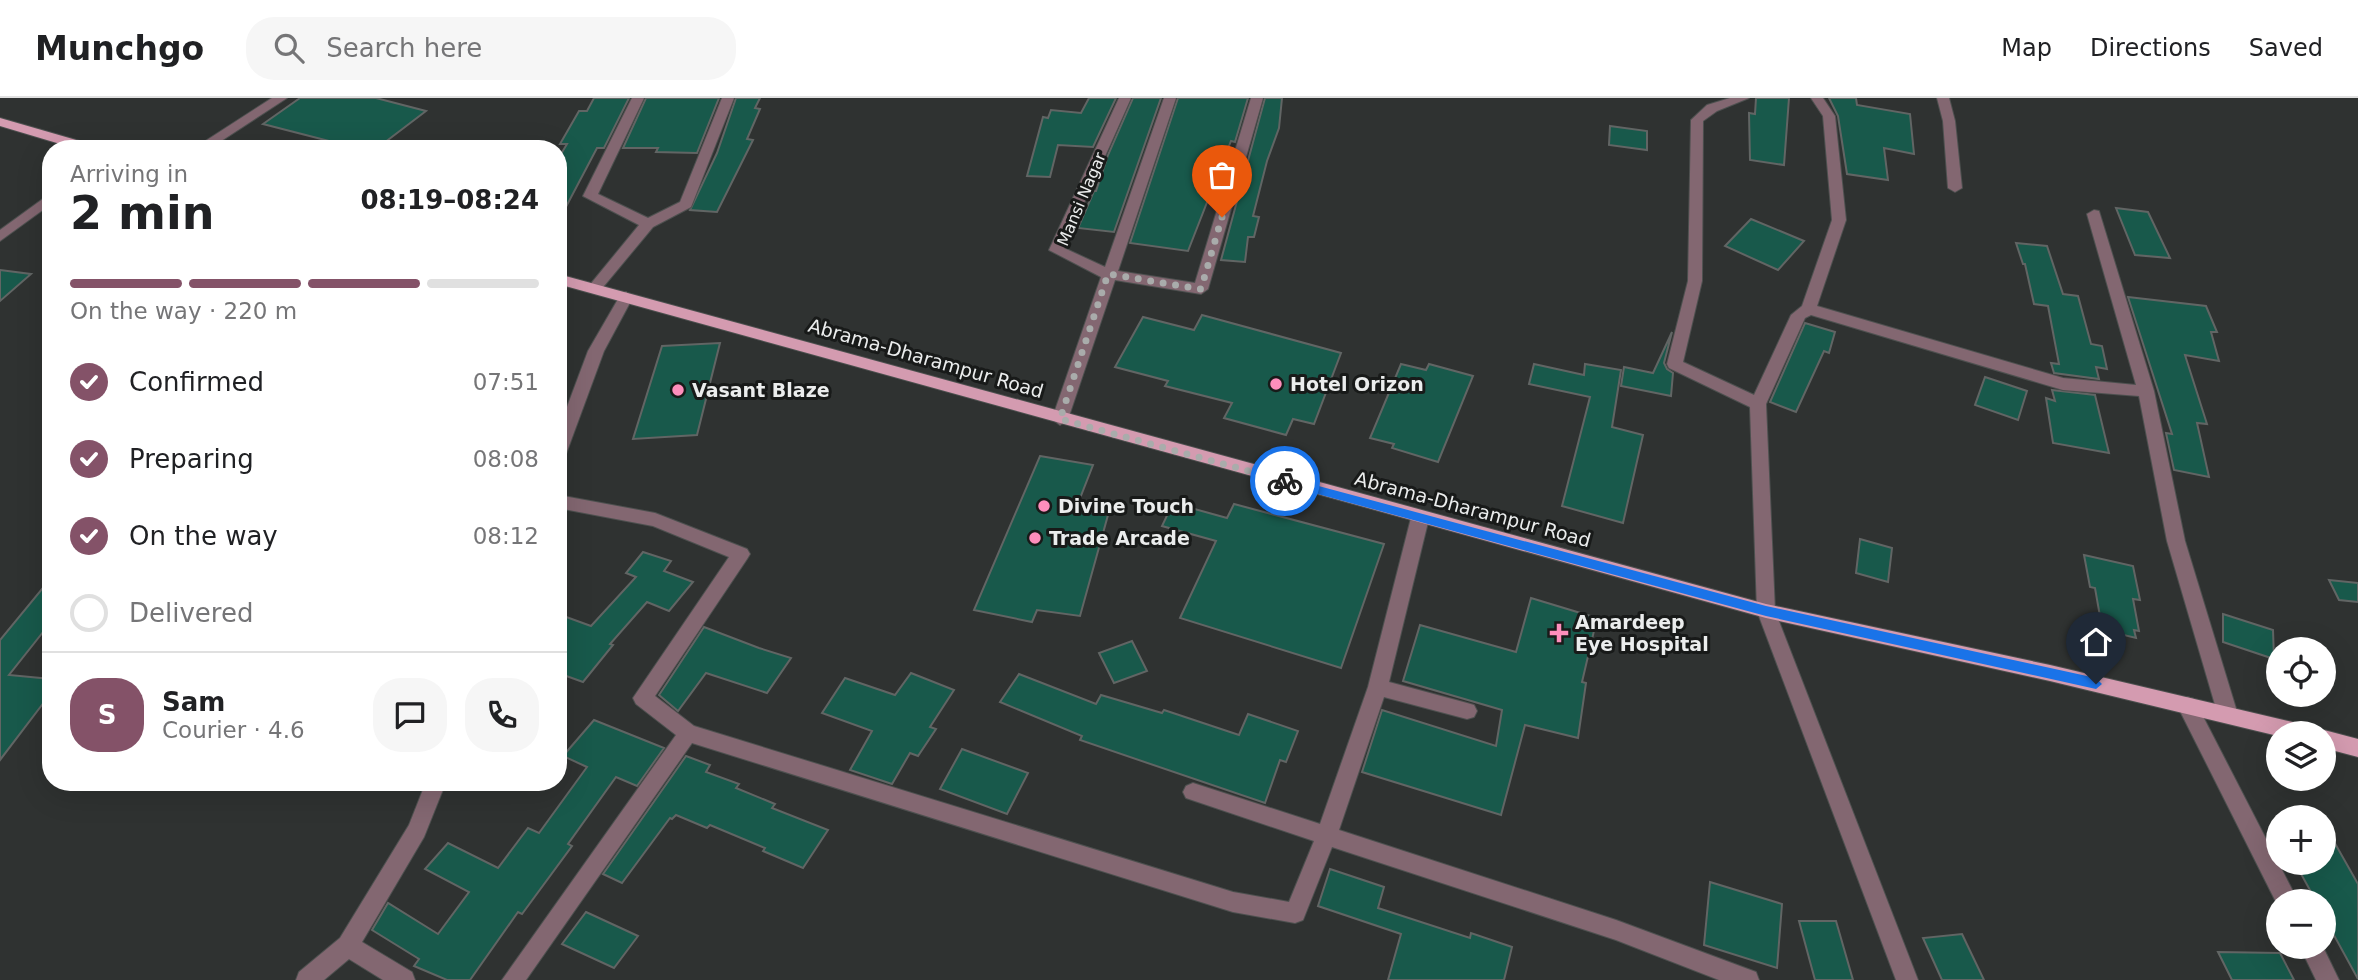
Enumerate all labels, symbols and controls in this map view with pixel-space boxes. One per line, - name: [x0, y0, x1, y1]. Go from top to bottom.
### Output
- search box: [246, 17, 736, 80]
- text: Munchgo: [35, 29, 204, 68]
- icon: search: [270, 29, 308, 67]
- text: Search here: [326, 33, 482, 63]
- text: Map: [2001, 34, 2052, 62]
- text: Directions: [2090, 34, 2211, 62]
- text: Saved: [2249, 34, 2323, 62]
- pin: [1192, 145, 1252, 217]
- street label: Mansi Nagar: [1053, 149, 1110, 249]
- icon: bag: [1203, 156, 1241, 194]
- text: Arriving in: [70, 161, 188, 187]
- text: 08:19–08:24: [360, 185, 539, 215]
- text: 2 min: [70, 186, 214, 240]
- text: On the way · 220 m: [70, 298, 297, 324]
- street label: Abrama-Dharampur Road: [806, 314, 1046, 402]
- icon: check: [70, 363, 108, 401]
- text: Confirmed: [129, 367, 264, 397]
- text: 07:51: [473, 369, 539, 395]
- place label: Hotel Orizon: [1290, 373, 1424, 395]
- marker: Hotel Orizon: [1268, 376, 1284, 392]
- place label: Vasant Blaze: [692, 379, 830, 401]
- marker: Vasant Blaze: [670, 382, 686, 398]
- icon: check: [70, 440, 108, 478]
- text: Preparing: [129, 444, 254, 474]
- text: 08:08: [473, 446, 539, 472]
- courier: [1250, 446, 1320, 516]
- icon: bike: [1266, 462, 1304, 500]
- street label: Abrama-Dharampur Road: [1353, 467, 1593, 551]
- place label: Divine Touch: [1058, 495, 1194, 517]
- marker: Divine Touch: [1036, 498, 1052, 514]
- icon: check: [70, 517, 108, 555]
- text: On the way: [129, 521, 278, 551]
- text: 08:12: [473, 523, 539, 549]
- place label: Trade Arcade: [1049, 527, 1190, 549]
- marker: Trade Arcade: [1027, 530, 1043, 546]
- text: Delivered: [129, 598, 253, 628]
- place label: Amardeep Eye Hospital: [1575, 611, 1709, 655]
- pin: [2066, 612, 2126, 684]
- marker: Amardeep Eye Hospital: [1549, 623, 1569, 643]
- icon: home: [2077, 623, 2115, 661]
- map controls: [2266, 637, 2336, 959]
- button: locate: [2266, 637, 2336, 707]
- button: chat: [373, 678, 447, 752]
- button: phone: [465, 678, 539, 752]
- text: Sam: [162, 687, 225, 717]
- text: S: [98, 700, 116, 730]
- text: Courier · 4.6: [162, 717, 305, 743]
- button: layers: [2266, 721, 2336, 791]
- button: +: [2266, 805, 2336, 875]
- button: −: [2266, 889, 2336, 959]

